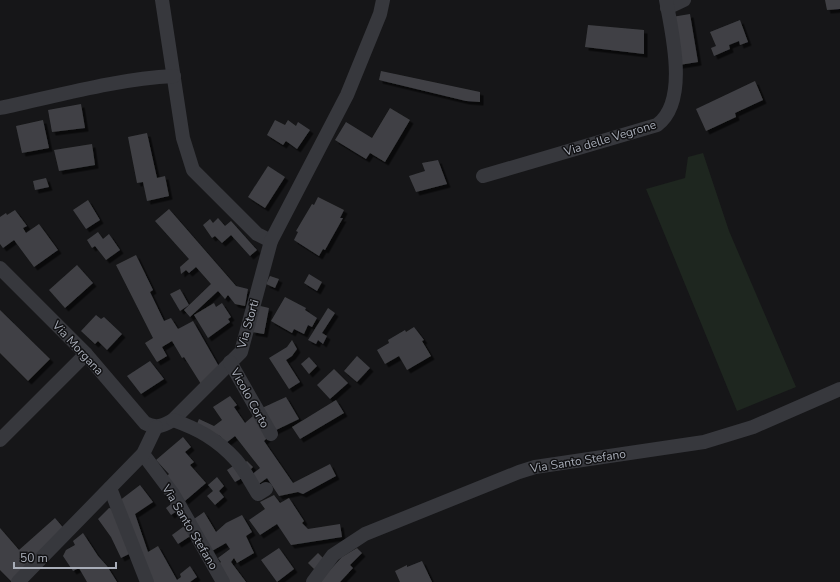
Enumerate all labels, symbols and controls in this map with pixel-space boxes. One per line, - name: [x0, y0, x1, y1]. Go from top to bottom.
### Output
- street label: Via delle Vegrone: [561, 116, 658, 160]
- street label: Via Storti: [233, 298, 263, 351]
- street label: Via Morgana: [48, 317, 107, 378]
- street label: Vicolo Corto: [226, 364, 273, 431]
- street label: Via Santo Stefano: [528, 445, 627, 477]
- street label: Via Santo Stefano: [158, 481, 222, 573]
- scale bar: [14, 544, 116, 570]
- text: 50 m: [20, 550, 48, 566]

